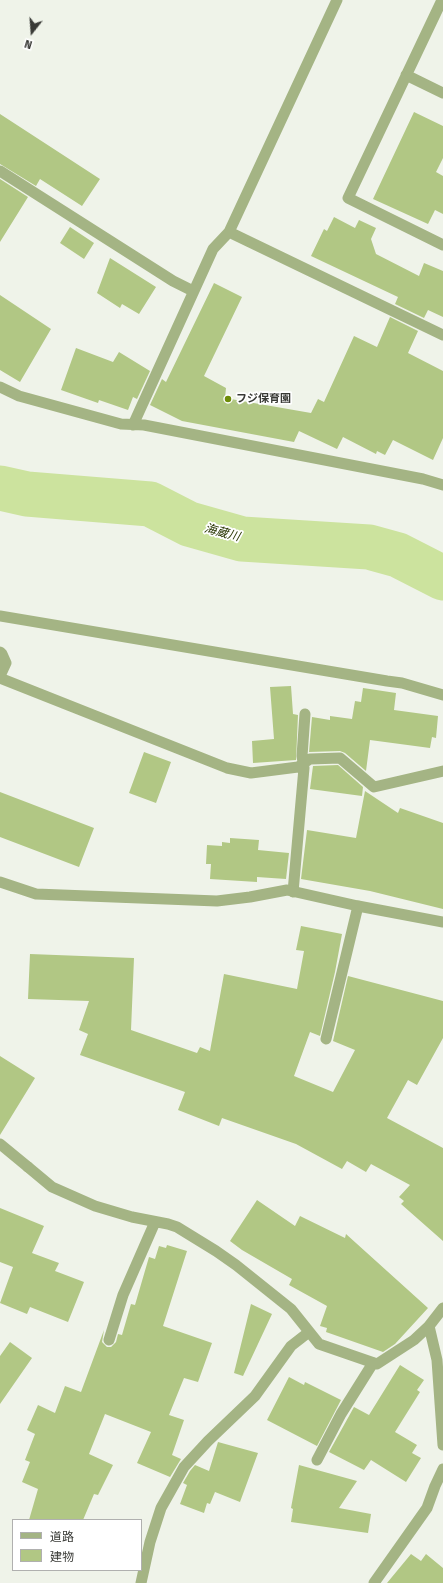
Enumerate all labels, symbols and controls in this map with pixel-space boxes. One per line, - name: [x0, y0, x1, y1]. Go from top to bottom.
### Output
- north arrow: [12, 12, 52, 52]
- text: N: [23, 37, 34, 51]
- place label: フジ保育園: [236, 392, 291, 406]
- marker: フジ保育園: [223, 394, 233, 404]
- water label: 海蔵川: [203, 521, 241, 545]
- legend: [12, 1519, 142, 1571]
- text: 道路: [50, 1530, 74, 1544]
- text: 建物: [50, 1550, 74, 1564]

